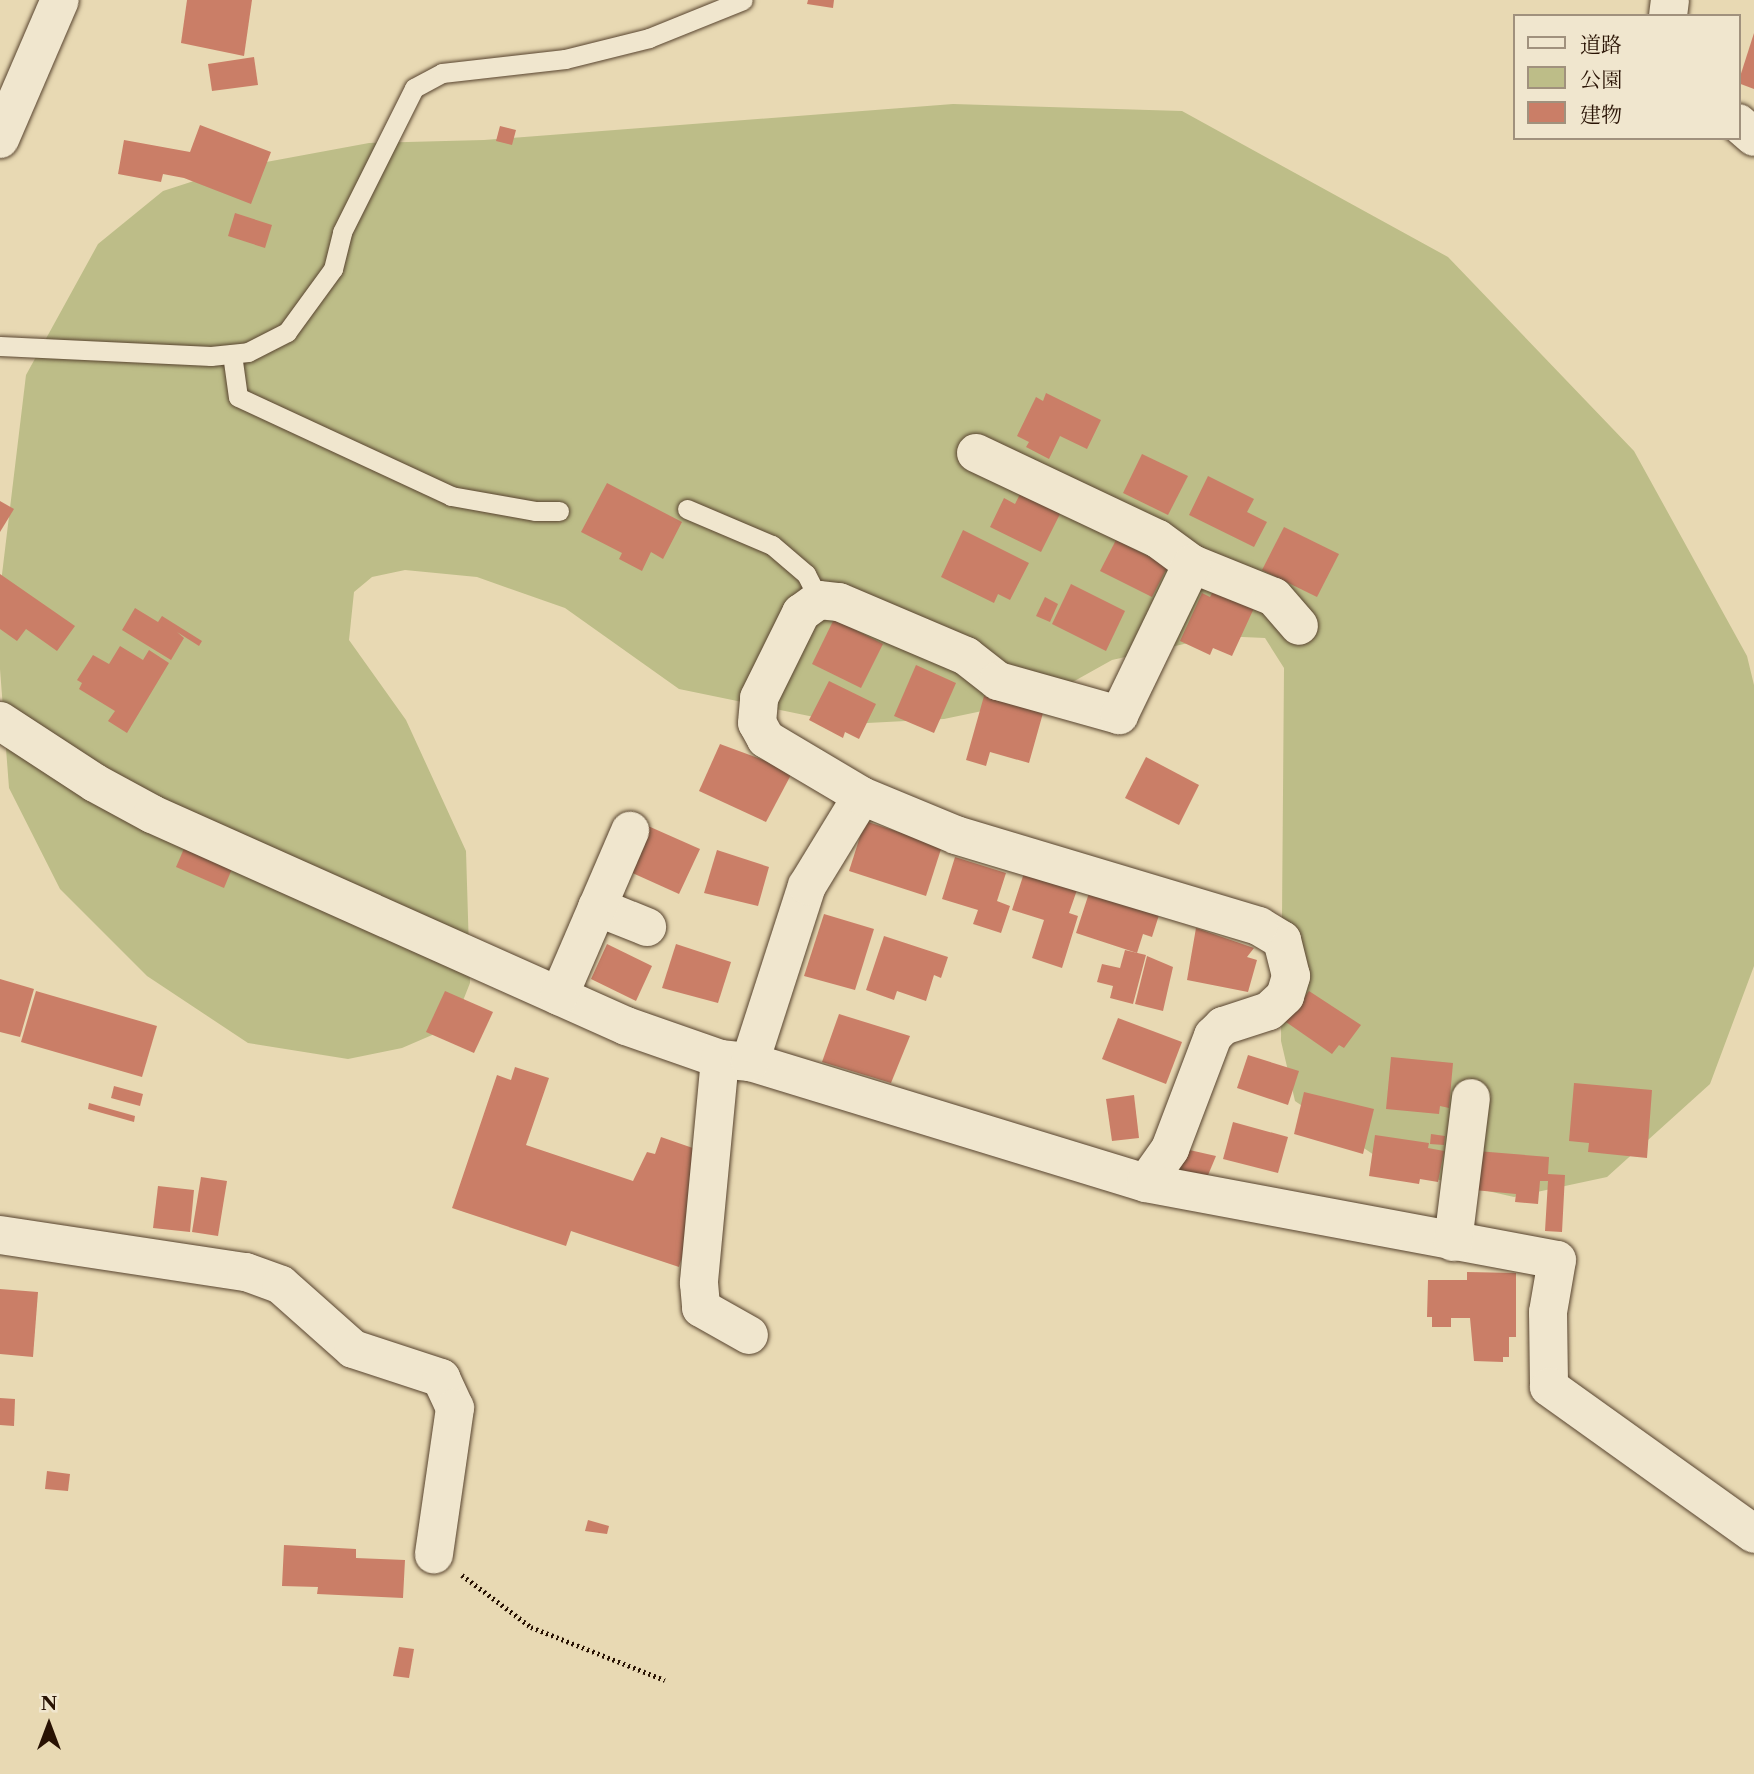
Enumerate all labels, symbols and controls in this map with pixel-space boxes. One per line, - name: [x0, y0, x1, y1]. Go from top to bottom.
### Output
- legend: [1512, 14, 1740, 140]
- text: 道路: [1580, 32, 1622, 57]
- text: 公園: [1580, 67, 1622, 92]
- text: 建物: [1580, 102, 1622, 127]
- north arrow: [14, 1690, 84, 1760]
- text: N: [41, 1692, 57, 1715]

